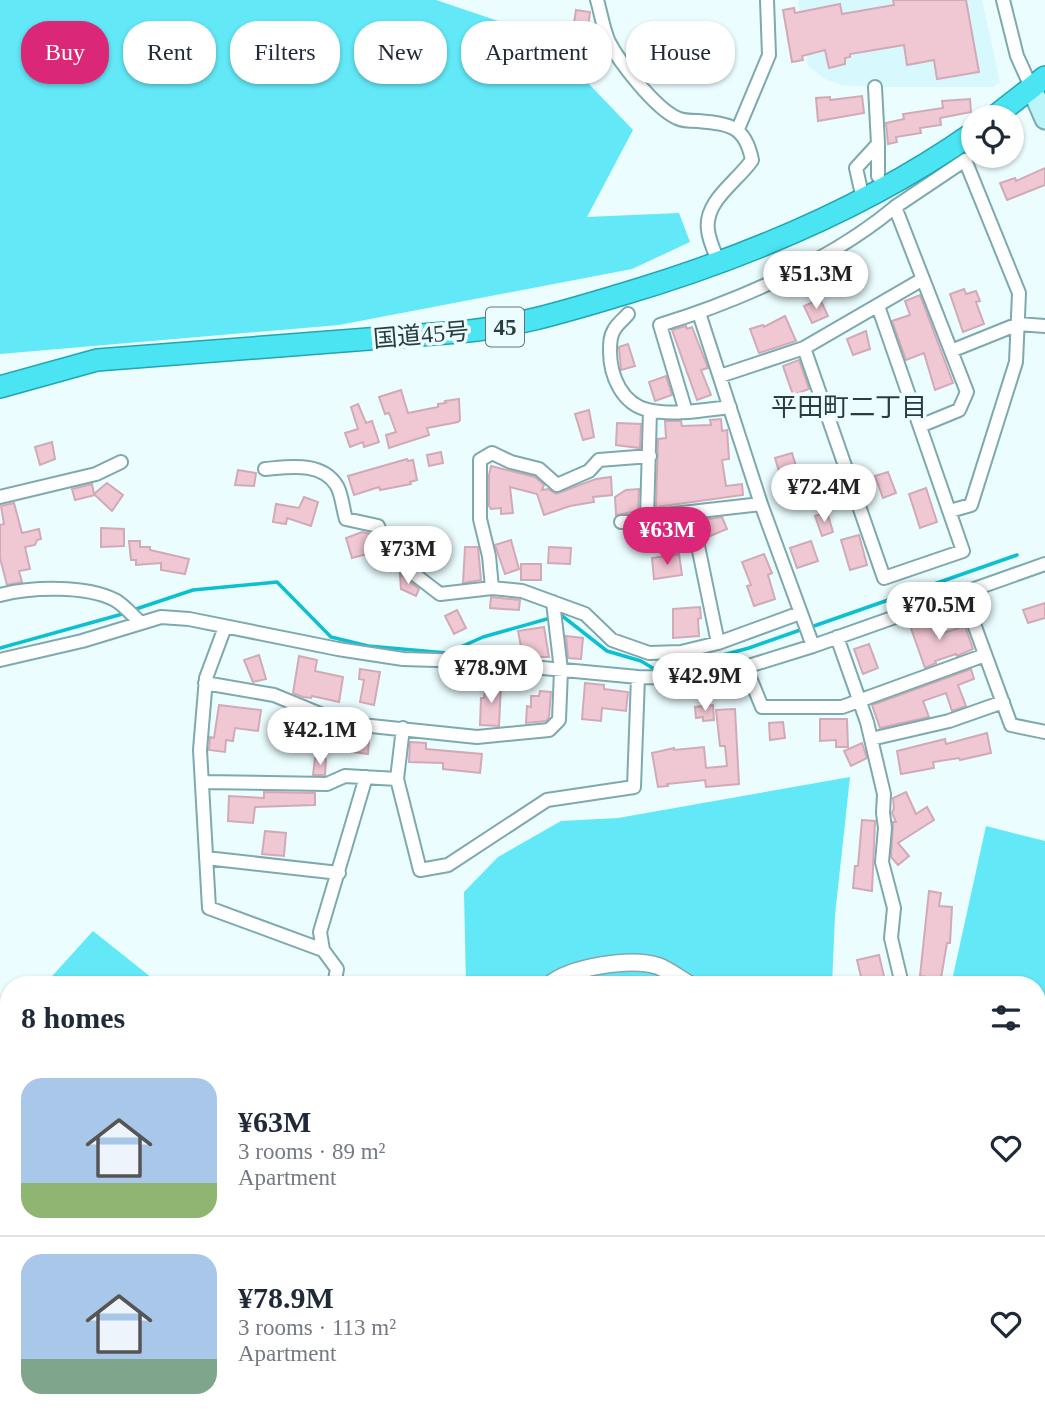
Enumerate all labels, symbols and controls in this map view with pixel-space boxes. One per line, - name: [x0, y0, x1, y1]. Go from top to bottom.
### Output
- chip: Buy: [21, 21, 109, 84]
- chip: Rent: [123, 21, 216, 84]
- chip: Filters: [230, 21, 340, 84]
- chip: New: [354, 21, 447, 84]
- chip: Apartment: [461, 21, 612, 84]
- chip: House: [626, 21, 735, 84]
- map controls: [961, 105, 1024, 168]
- button: locate: [961, 105, 1024, 168]
- pin: ¥51.3M: [759, 252, 873, 311]
- text: ¥51.3M: [779, 261, 853, 286]
- road number: 45: [486, 308, 524, 346]
- street label: 国道45号: [372, 318, 470, 352]
- district label: 平田町二丁目: [771, 393, 927, 422]
- pin: ¥72.4M: [767, 464, 881, 524]
- text: ¥72.4M: [787, 474, 861, 499]
- pin: ¥63M: [626, 508, 708, 567]
- text: ¥63M: [639, 517, 695, 542]
- pin: ¥73M: [367, 526, 449, 586]
- text: ¥73M: [380, 536, 436, 561]
- pin: ¥70.5M: [882, 582, 996, 642]
- text: ¥70.5M: [902, 592, 976, 617]
- pin: ¥78.9M: [434, 646, 548, 705]
- pin: ¥42.9M: [648, 654, 762, 713]
- text: ¥78.9M: [454, 655, 528, 680]
- text: ¥42.9M: [668, 663, 742, 688]
- pin: ¥42.1M: [263, 708, 377, 767]
- text: ¥42.1M: [283, 717, 357, 742]
- icon: filters: [987, 999, 1025, 1037]
- text: 8 homes: [21, 1001, 125, 1034]
- text: ¥63M: [238, 1105, 311, 1138]
- icon: home: [77, 1106, 161, 1190]
- icon: heart: [987, 1129, 1025, 1167]
- text: 3 rooms · 89 m²: [238, 1139, 385, 1164]
- text: Apartment: [238, 1165, 336, 1190]
- text: ¥78.9M: [238, 1281, 334, 1314]
- icon: home: [77, 1282, 161, 1366]
- icon: heart: [987, 1305, 1025, 1343]
- text: 3 rooms · 113 m²: [238, 1315, 396, 1340]
- text: Apartment: [238, 1341, 336, 1366]

